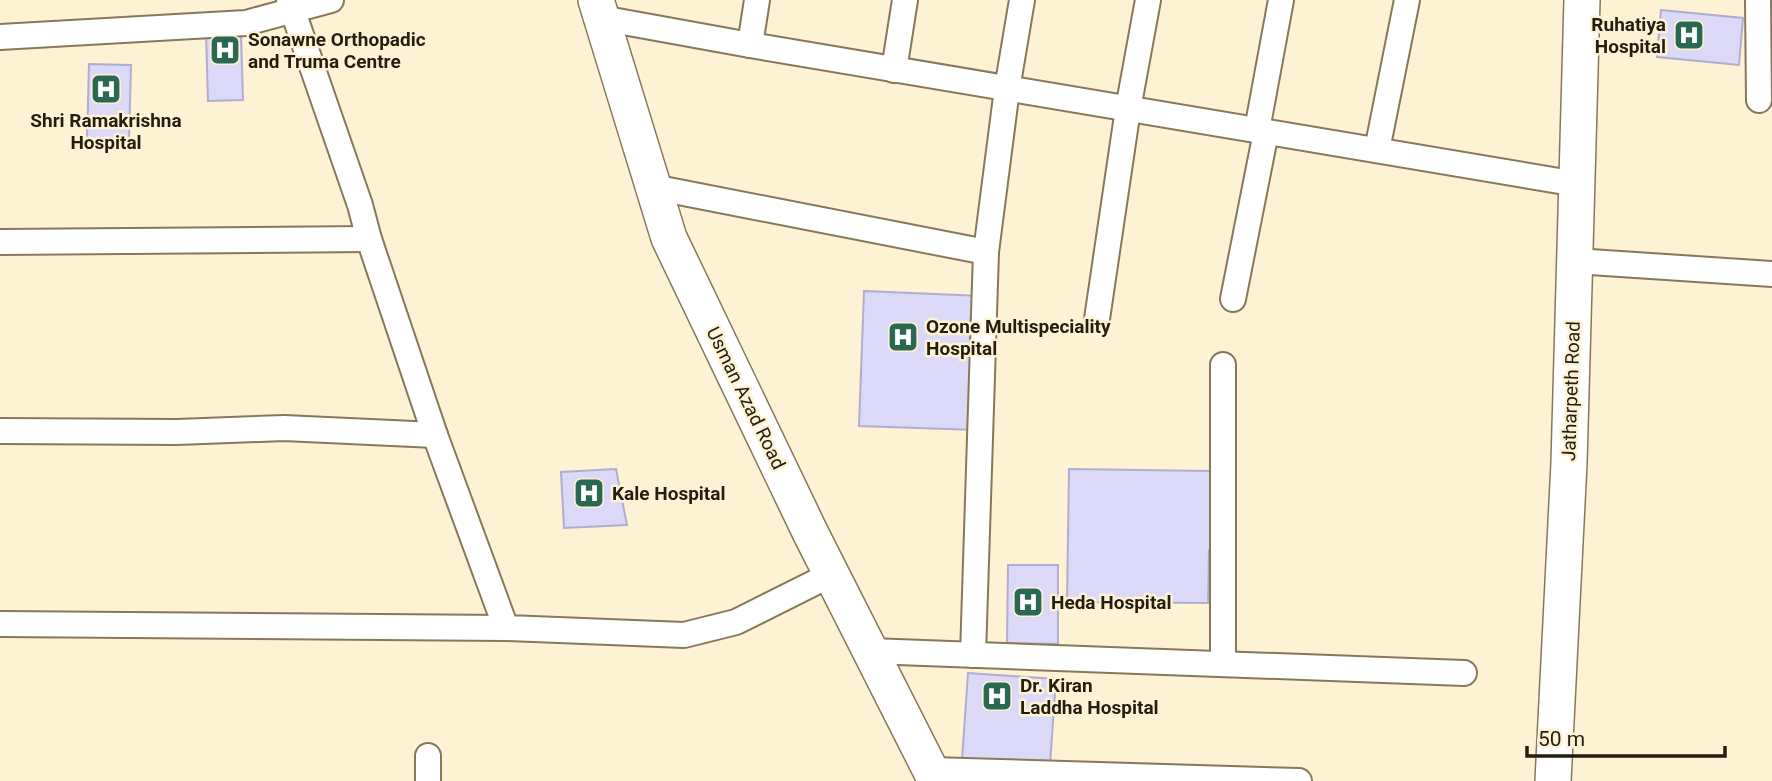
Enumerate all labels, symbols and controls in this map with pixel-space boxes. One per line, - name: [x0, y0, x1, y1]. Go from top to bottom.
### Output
- place label: Ruhatiya Hospital: [1591, 13, 1666, 58]
- hospital icon: Ruhatiya Hospital: [1672, 18, 1706, 52]
- place label: Sonawne Orthopadic and Truma Centre: [248, 28, 426, 73]
- hospital icon: Sonawne Orthopadic and Truma Centre: [208, 33, 242, 67]
- hospital icon: Shri Ramakrishna Hospital: [89, 72, 123, 106]
- place label: Shri Ramakrishna Hospital: [30, 109, 182, 154]
- place label: Ozone Multispeciality Hospital: [926, 315, 1111, 360]
- hospital icon: Ozone Multispeciality Hospital: [886, 320, 920, 354]
- street label: Jatharpeth Road: [1557, 321, 1585, 461]
- street label: Usman Azad Road: [702, 323, 790, 473]
- hospital icon: Kale Hospital: [572, 476, 606, 510]
- place label: Kale Hospital: [612, 482, 726, 505]
- hospital icon: Heda Hospital: [1011, 585, 1045, 619]
- place label: Heda Hospital: [1051, 591, 1172, 614]
- place label: Dr. Kiran Laddha Hospital: [1020, 674, 1159, 719]
- hospital icon: Dr. Kiran Laddha Hospital: [980, 679, 1014, 713]
- scale bar: [1527, 714, 1725, 758]
- text: 50 m: [1538, 727, 1585, 751]

